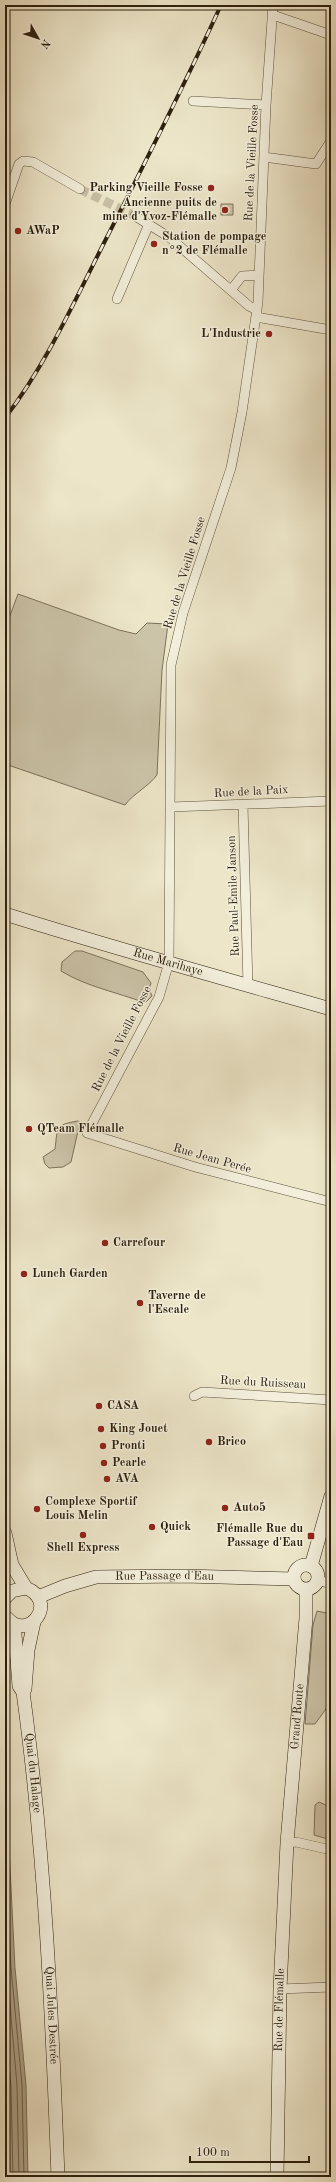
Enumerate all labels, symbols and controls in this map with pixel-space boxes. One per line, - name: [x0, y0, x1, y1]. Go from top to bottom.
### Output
- north arrow: [18, 18, 58, 58]
- text: N: [37, 37, 52, 51]
- street label: Rue de la Vieille Fosse: [243, 104, 261, 222]
- place label: Parking Vieille Fosse: [90, 182, 203, 194]
- marker: Parking Vieille Fosse: [206, 183, 216, 193]
- place label: Ancienne puits de mine d'Yvoz-Flémalle: [103, 197, 217, 223]
- marker: Ancienne puits de mine d'Yvoz-Flémalle: [220, 205, 230, 215]
- place label: AWaP: [26, 225, 60, 237]
- marker: AWaP: [13, 226, 23, 236]
- place label: Station de pompage n°2 de Flémalle: [162, 231, 267, 257]
- marker: Station de pompage n°2 de Flémalle: [149, 239, 159, 249]
- place label: L'Industrie: [201, 328, 261, 340]
- marker: L'Industrie: [264, 329, 274, 339]
- street label: Rue de la Vieille Fosse: [162, 515, 208, 631]
- street label: Rue de la Paix: [213, 784, 289, 800]
- street label: Rue Paul-Emile Janson: [226, 835, 242, 957]
- street label: Rue Marihaye: [132, 947, 204, 978]
- street label: Rue de la Vieille Fosse: [90, 984, 154, 1094]
- place label: QTeam Flémalle: [37, 1123, 125, 1135]
- marker: QTeam Flémalle: [24, 1124, 34, 1134]
- street label: Rue Jean Perée: [172, 1142, 253, 1176]
- place label: Carrefour: [113, 1237, 165, 1249]
- marker: Carrefour: [100, 1238, 110, 1248]
- place label: Lunch Garden: [32, 1268, 108, 1280]
- marker: Lunch Garden: [19, 1269, 29, 1279]
- place label: Taverne de l'Escale: [148, 1290, 206, 1316]
- marker: Taverne de l'Escale: [135, 1298, 145, 1308]
- street label: Rue du Ruisseau: [220, 1375, 307, 1391]
- place label: CASA: [107, 1400, 139, 1412]
- marker: CASA: [94, 1401, 104, 1411]
- place label: King Jouet: [109, 1423, 168, 1435]
- marker: King Jouet: [96, 1424, 106, 1434]
- place label: Brico: [217, 1436, 246, 1448]
- marker: Brico: [204, 1437, 214, 1447]
- place label: Pronti: [111, 1440, 146, 1452]
- marker: Pronti: [98, 1441, 108, 1451]
- place label: Pearle: [112, 1457, 146, 1469]
- marker: Pearle: [99, 1458, 109, 1468]
- place label: AVA: [115, 1473, 139, 1485]
- marker: AVA: [102, 1474, 112, 1484]
- place label: Complexe Sportif Louis Melin: [45, 1496, 137, 1522]
- place label: Auto5: [233, 1501, 266, 1514]
- marker: Auto5: [220, 1503, 230, 1513]
- marker: Complexe Sportif Louis Melin: [32, 1504, 42, 1514]
- place label: Quick: [160, 1521, 191, 1533]
- marker: Quick: [147, 1522, 157, 1532]
- place label: Flémalle Rue du Passage d'Eau: [216, 1523, 303, 1549]
- marker: Shell Express: [78, 1530, 88, 1540]
- marker: Flémalle Rue du Passage d'Eau: [306, 1531, 316, 1541]
- place label: Shell Express: [47, 1542, 119, 1554]
- street label: Rue Passage d'Eau: [115, 1570, 215, 1583]
- street label: Grand'Route: [289, 1683, 306, 1750]
- street label: Quai du Halage: [22, 1733, 43, 1814]
- street label: Quai Jules Destrée: [43, 1966, 60, 2065]
- street label: Rue de Flémalle: [273, 1968, 287, 2052]
- scale bar: [190, 2138, 309, 2164]
- text: 100 m: [196, 2147, 230, 2159]

